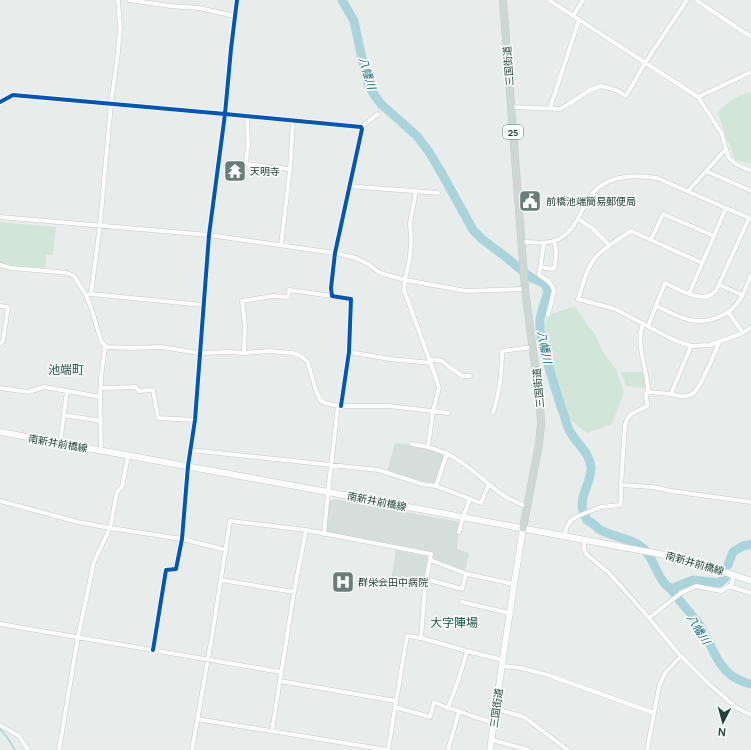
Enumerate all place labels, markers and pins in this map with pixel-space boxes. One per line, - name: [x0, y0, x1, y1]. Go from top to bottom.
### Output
- temple icon: 天明寺: [222, 158, 248, 184]
- place label: 天明寺: [250, 164, 280, 178]
- public building icon: 前橋池端簡易郵便局: [517, 188, 543, 214]
- place label: 前橋池端簡易郵便局: [546, 194, 636, 208]
- hospital icon: 群栄会田中病院: [330, 569, 356, 595]
- place label: 群栄会田中病院: [358, 575, 428, 589]

